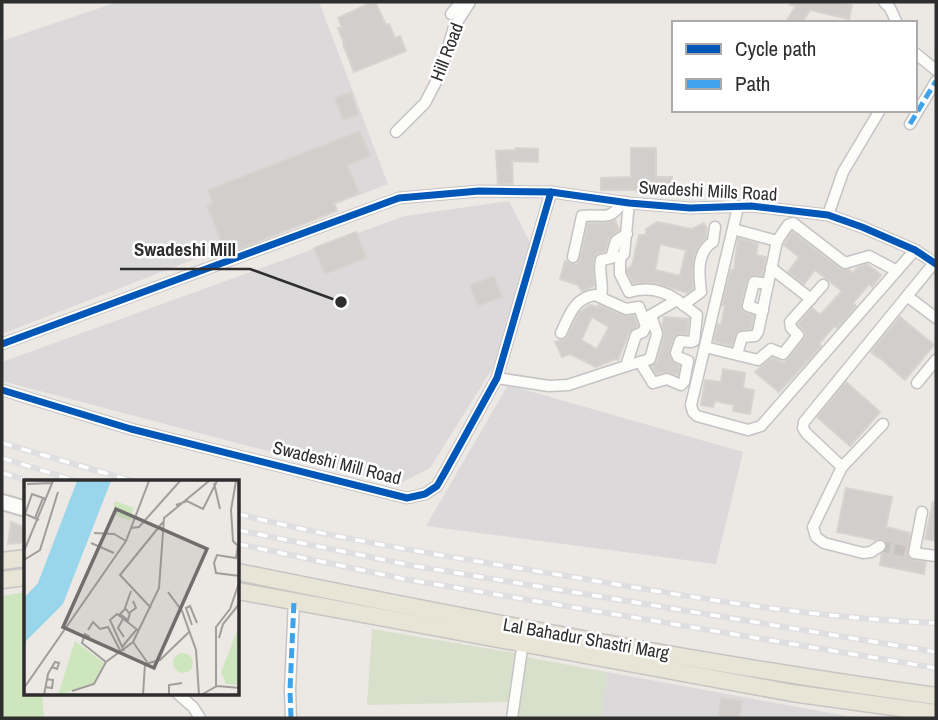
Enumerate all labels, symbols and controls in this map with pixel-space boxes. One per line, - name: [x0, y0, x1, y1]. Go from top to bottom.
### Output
- street label: Hill Road: [424, 19, 469, 85]
- legend: [672, 21, 917, 112]
- text: Cycle path: [735, 34, 816, 63]
- text: Path: [735, 69, 770, 98]
- street label: Swadeshi Mills Road: [638, 174, 778, 207]
- callout: Swadeshi Mill: [120, 229, 250, 269]
- text: Swadeshi Mill: [134, 236, 236, 262]
- street label: Swadeshi Mill Road: [270, 435, 404, 491]
- inset map: [24, 480, 240, 696]
- street label: Lal Bahadur Shastri Marg: [501, 612, 672, 666]

